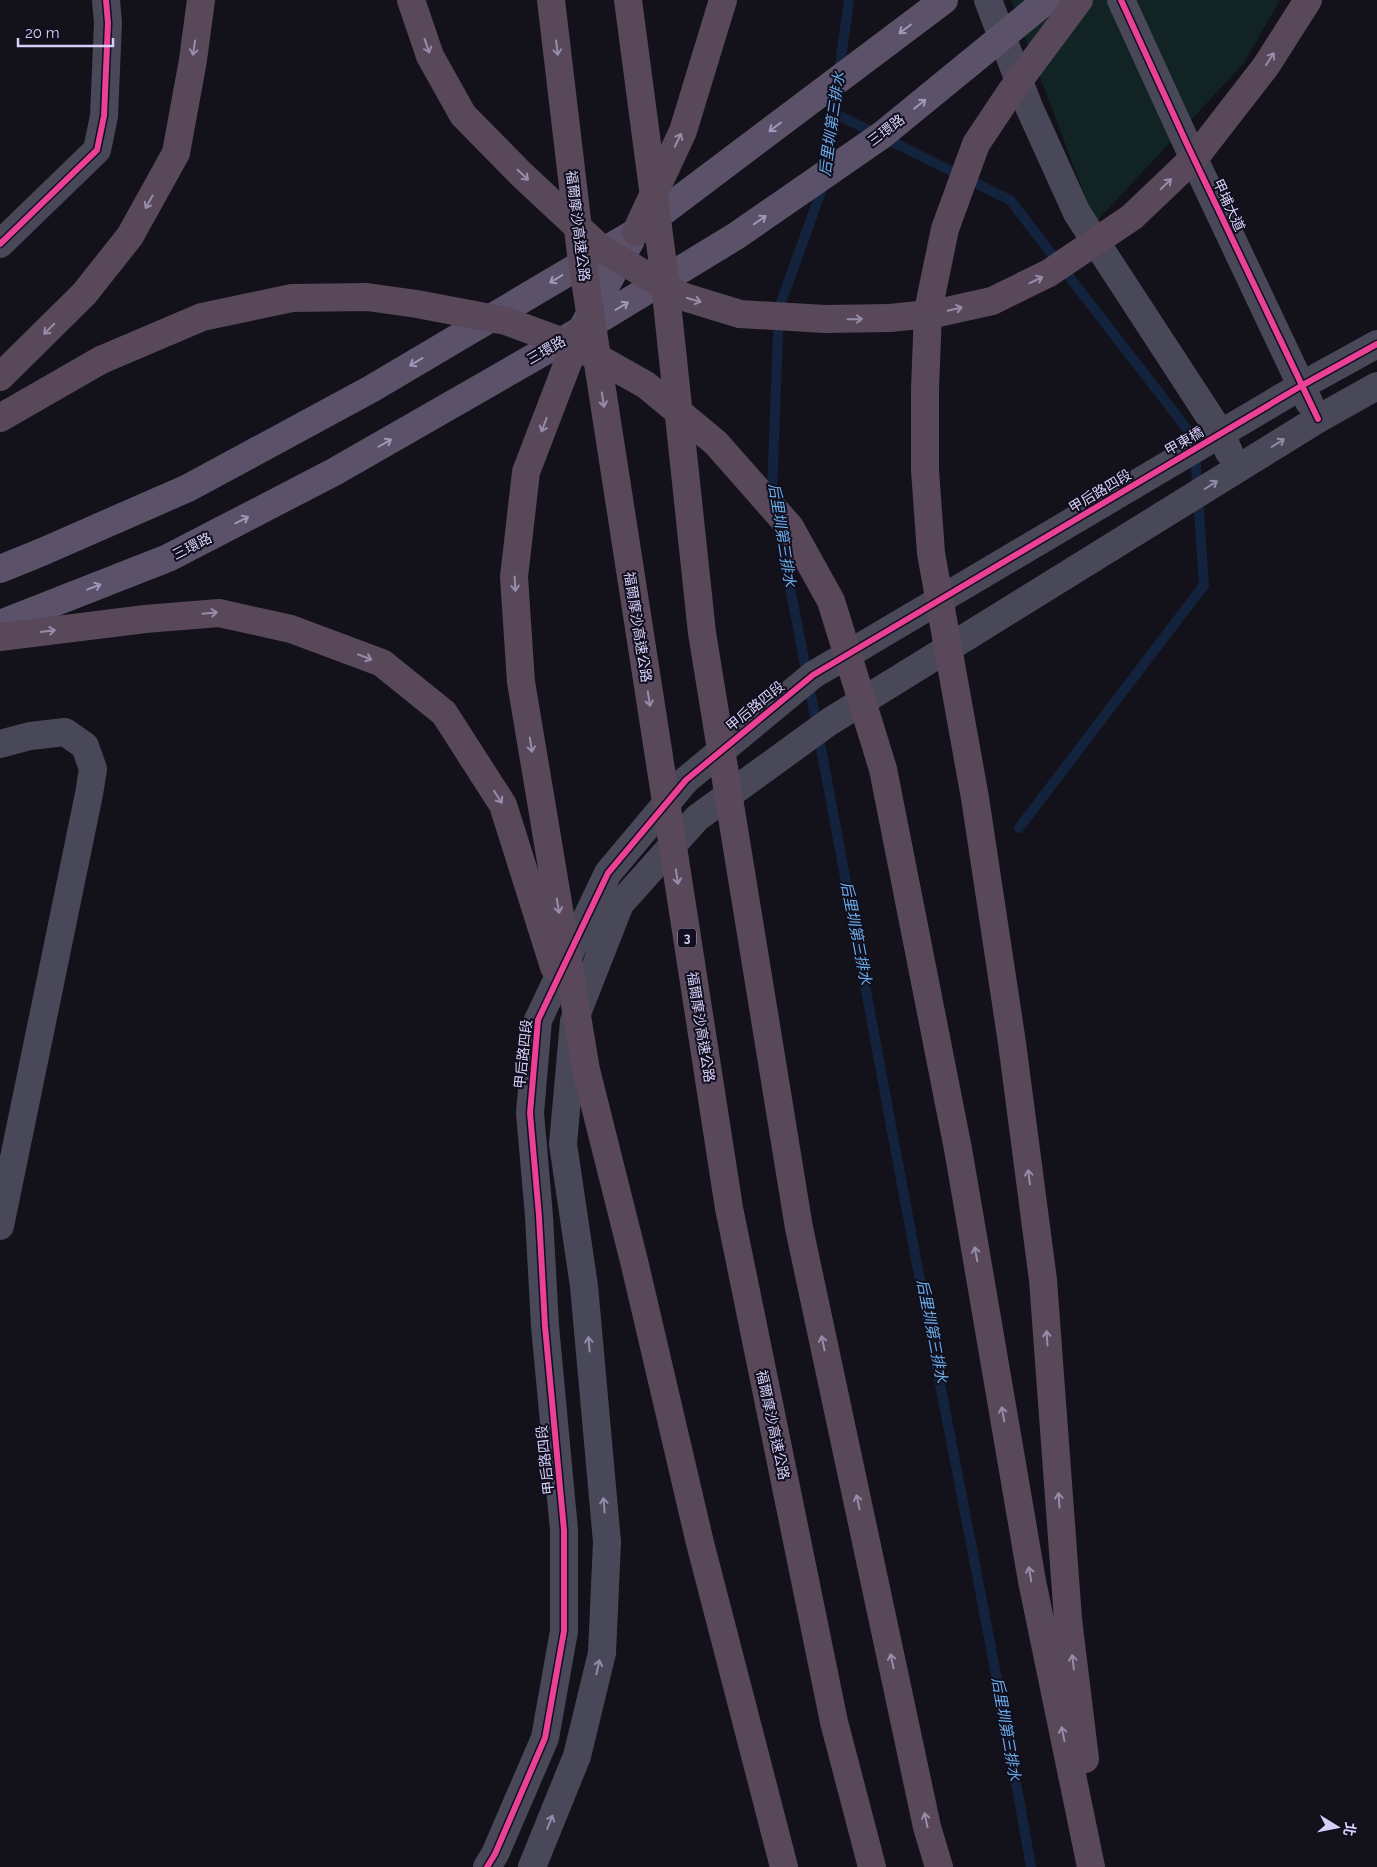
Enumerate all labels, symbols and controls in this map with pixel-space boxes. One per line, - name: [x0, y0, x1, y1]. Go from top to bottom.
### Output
- scale bar: [18, 15, 112, 47]
- text: 20 m: [25, 24, 60, 42]
- one-way arrow: [899, 24, 912, 35]
- one-way arrow: [422, 38, 432, 54]
- one-way arrow: [189, 40, 199, 56]
- one-way arrow: [552, 40, 562, 56]
- one-way arrow: [1265, 53, 1275, 67]
- water label: 后里圳第三排水: [816, 70, 848, 177]
- one-way arrow: [913, 98, 926, 109]
- street label: 三環路: [864, 111, 908, 149]
- one-way arrow: [768, 122, 782, 132]
- one-way arrow: [674, 133, 684, 148]
- one-way arrow: [516, 169, 529, 181]
- street label: 福爾摩沙高速公路: [563, 169, 593, 283]
- street label: 甲埔大道: [1210, 176, 1248, 234]
- one-way arrow: [1160, 178, 1173, 190]
- one-way arrow: [144, 195, 154, 210]
- one-way arrow: [753, 215, 767, 225]
- one-way arrow: [1028, 274, 1043, 284]
- one-way arrow: [550, 275, 564, 285]
- one-way arrow: [686, 296, 702, 306]
- one-way arrow: [615, 300, 629, 310]
- one-way arrow: [947, 304, 963, 313]
- one-way arrow: [846, 314, 863, 324]
- one-way arrow: [43, 323, 55, 335]
- street label: 三環路: [524, 333, 568, 367]
- one-way arrow: [410, 358, 424, 368]
- one-way arrow: [599, 392, 609, 408]
- one-way arrow: [539, 417, 548, 433]
- street label: 甲東橋: [1162, 424, 1206, 458]
- one-way arrow: [378, 438, 392, 448]
- one-way arrow: [1271, 438, 1285, 448]
- street label: 甲后路四段: [1066, 466, 1134, 516]
- one-way arrow: [1203, 480, 1217, 490]
- water label: 后里圳第三排水: [765, 482, 799, 589]
- one-way arrow: [234, 515, 249, 524]
- street label: 三環路: [170, 529, 214, 563]
- street label: 福爾摩沙高速公路: [621, 570, 655, 684]
- one-way arrow: [510, 576, 519, 592]
- one-way arrow: [86, 582, 101, 591]
- one-way arrow: [202, 609, 218, 618]
- one-way arrow: [40, 626, 56, 636]
- one-way arrow: [358, 653, 373, 662]
- street label: 甲后路四段: [723, 678, 787, 734]
- one-way arrow: [645, 691, 655, 707]
- one-way arrow: [526, 737, 536, 753]
- one-way arrow: [493, 790, 504, 804]
- one-way arrow: [672, 869, 682, 885]
- water label: 后里圳第三排水: [837, 880, 875, 987]
- one-way arrow: [553, 897, 563, 913]
- road number: 3: [678, 928, 696, 948]
- street label: 福爾摩沙高速公路: [684, 970, 718, 1084]
- street label: 甲后路四段: [511, 1018, 535, 1090]
- one-way arrow: [1024, 1169, 1034, 1185]
- one-way arrow: [970, 1246, 980, 1262]
- water label: 后里圳第三排水: [913, 1278, 951, 1385]
- one-way arrow: [1043, 1330, 1052, 1346]
- one-way arrow: [584, 1336, 594, 1352]
- one-way arrow: [818, 1336, 828, 1352]
- street label: 福爾摩沙高速公路: [754, 1369, 792, 1481]
- one-way arrow: [998, 1407, 1008, 1423]
- street label: 甲后路四段: [533, 1424, 557, 1496]
- one-way arrow: [1055, 1493, 1064, 1509]
- one-way arrow: [852, 1495, 862, 1511]
- one-way arrow: [599, 1498, 608, 1514]
- one-way arrow: [1025, 1567, 1035, 1583]
- one-way arrow: [887, 1654, 896, 1670]
- one-way arrow: [1068, 1654, 1078, 1670]
- one-way arrow: [594, 1660, 603, 1676]
- water label: 后里圳第三排水: [988, 1676, 1024, 1783]
- one-way arrow: [1058, 1726, 1068, 1742]
- north arrow: [1312, 1802, 1362, 1852]
- one-way arrow: [921, 1812, 930, 1828]
- one-way arrow: [546, 1815, 556, 1830]
- text: 北: [1341, 1821, 1359, 1838]

